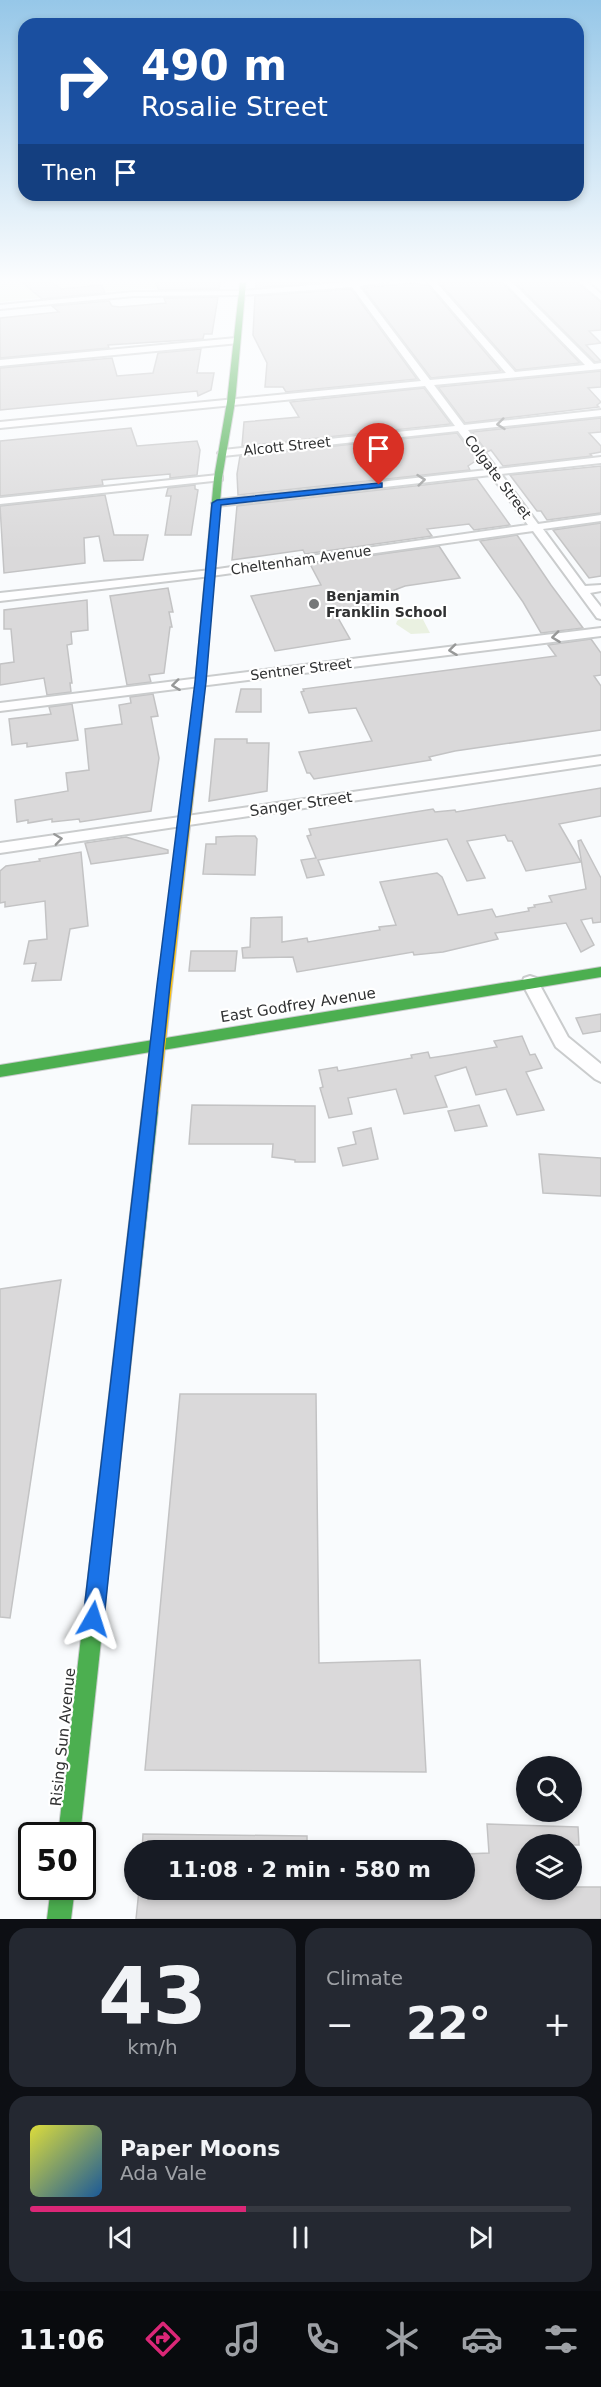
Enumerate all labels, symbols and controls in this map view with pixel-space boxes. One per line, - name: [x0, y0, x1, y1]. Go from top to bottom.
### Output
- text: 490 m: [141, 41, 287, 90]
- icon: right: [42, 42, 120, 120]
- text: Rosalie Street: [141, 91, 328, 122]
- icon: arrive: [109, 156, 142, 189]
- text: Then: [42, 160, 97, 185]
- one-way arrow: [496, 417, 506, 430]
- pin: [353, 423, 404, 485]
- icon: arrive: [362, 432, 395, 465]
- street label: Colgate Street: [461, 432, 535, 522]
- street label: Alcott Street: [243, 433, 332, 459]
- one-way arrow: [416, 475, 425, 487]
- street label: Cheltenham Avenue: [230, 542, 372, 578]
- place label: Benjamin Franklin School: [326, 588, 447, 620]
- marker: Benjamin Franklin School: [307, 597, 321, 611]
- one-way arrow: [551, 631, 560, 643]
- one-way arrow: [448, 644, 457, 656]
- street label: Sentner Street: [249, 655, 353, 683]
- one-way arrow: [171, 678, 180, 691]
- street label: Sanger Street: [249, 788, 354, 820]
- one-way arrow: [53, 834, 63, 846]
- street label: East Godfrey Avenue: [219, 984, 377, 1026]
- position arrow: [61, 1587, 125, 1651]
- street label: Rising Sun Avenue: [47, 1667, 79, 1807]
- map controls: [516, 1756, 582, 1900]
- button: search: [516, 1756, 582, 1822]
- speed limit sign: 50: [18, 1822, 96, 1900]
- button: layers: [516, 1834, 582, 1900]
- text: 11:08 · 2 min · 580 m: [168, 1857, 431, 1882]
- text: 43: [98, 1951, 207, 2041]
- text: Climate: [326, 1966, 403, 1990]
- text: 22°: [406, 1997, 491, 2050]
- text: −: [326, 2005, 354, 2044]
- text: +: [543, 2005, 571, 2044]
- text: km/h: [127, 2035, 178, 2059]
- text: Paper Moons: [120, 2136, 280, 2161]
- text: Ada Vale: [120, 2161, 207, 2185]
- icon: previous: [104, 2221, 137, 2254]
- icon: pause: [284, 2221, 317, 2254]
- icon: next: [464, 2221, 497, 2254]
- icon: directions: [142, 2318, 184, 2360]
- icon: music: [222, 2318, 264, 2360]
- icon: phone: [301, 2318, 343, 2360]
- icon: climate: [381, 2318, 423, 2360]
- icon: car: [461, 2318, 503, 2360]
- icon: filters: [540, 2318, 582, 2360]
- text: 11:06: [19, 2324, 105, 2355]

